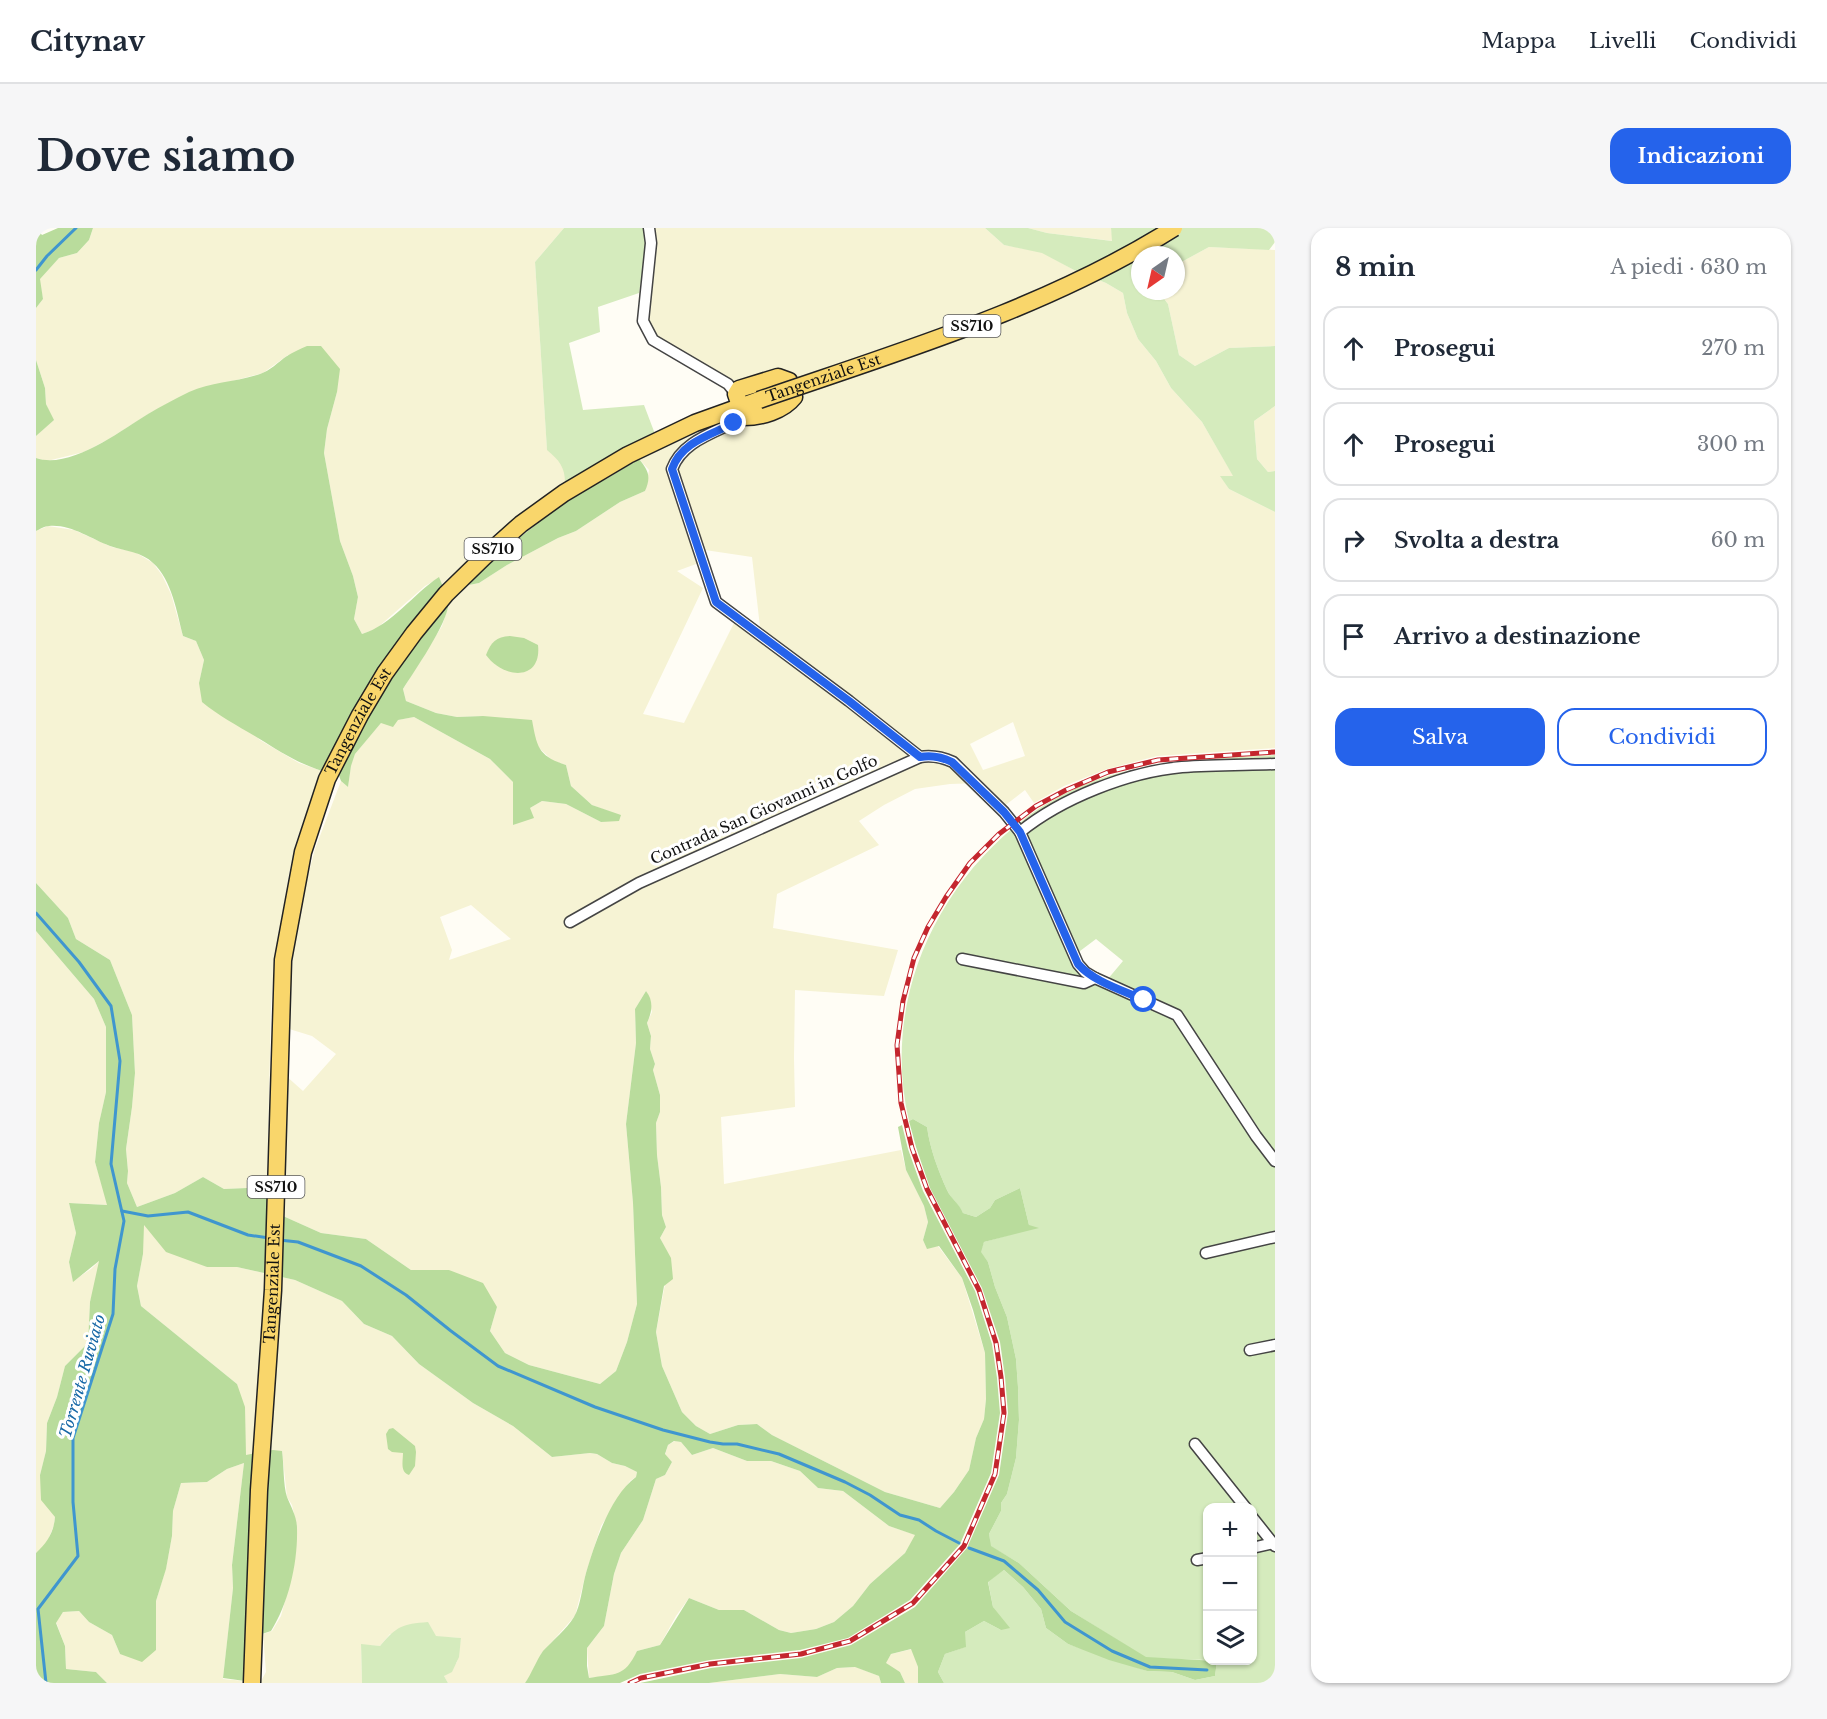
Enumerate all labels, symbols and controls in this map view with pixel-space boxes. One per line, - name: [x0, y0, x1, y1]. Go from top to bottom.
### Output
- text: Citynav: [30, 24, 145, 59]
- text: Mappa: [1481, 28, 1556, 54]
- text: Livelli: [1589, 28, 1656, 54]
- text: Condividi: [1689, 28, 1797, 54]
- button: Indicazioni: [1610, 128, 1791, 184]
- text: Dove siamo: [36, 130, 295, 182]
- north arrow: [1131, 246, 1185, 300]
- text: 8 min: [1335, 251, 1415, 283]
- text: A piedi · 630 m: [1611, 255, 1767, 279]
- road number: SS710: [944, 315, 1000, 337]
- icon: ahead: [1337, 332, 1370, 365]
- text: Prosegui: [1394, 335, 1495, 362]
- text: 270 m: [1701, 336, 1765, 360]
- street label: Tangenziale Est: [763, 349, 883, 406]
- route end: [720, 409, 746, 435]
- icon: ahead: [1337, 428, 1370, 461]
- text: Prosegui: [1394, 431, 1495, 458]
- text: 300 m: [1697, 432, 1765, 456]
- icon: right: [1337, 524, 1370, 557]
- text: Svolta a destra: [1394, 527, 1559, 554]
- text: 60 m: [1711, 528, 1765, 552]
- road number: SS710: [464, 538, 522, 560]
- icon: arrive: [1337, 620, 1370, 653]
- text: Arrivo a destinazione: [1394, 623, 1641, 650]
- street label: Tangenziale Est: [321, 663, 395, 778]
- button: Salva: [1335, 708, 1545, 766]
- button: Condividi: [1557, 708, 1767, 766]
- street label: Contrada San Giovanni in Golfo: [647, 751, 881, 868]
- route start: [1130, 986, 1156, 1012]
- road number: SS710: [248, 1176, 304, 1198]
- street label: Tangenziale Est: [259, 1223, 284, 1344]
- water label: Torrente Ruviato: [55, 1312, 109, 1440]
- map controls: [1203, 1503, 1257, 1665]
- button: +: [1203, 1503, 1257, 1557]
- button: −: [1203, 1557, 1257, 1611]
- button: layers: [1203, 1611, 1257, 1665]

